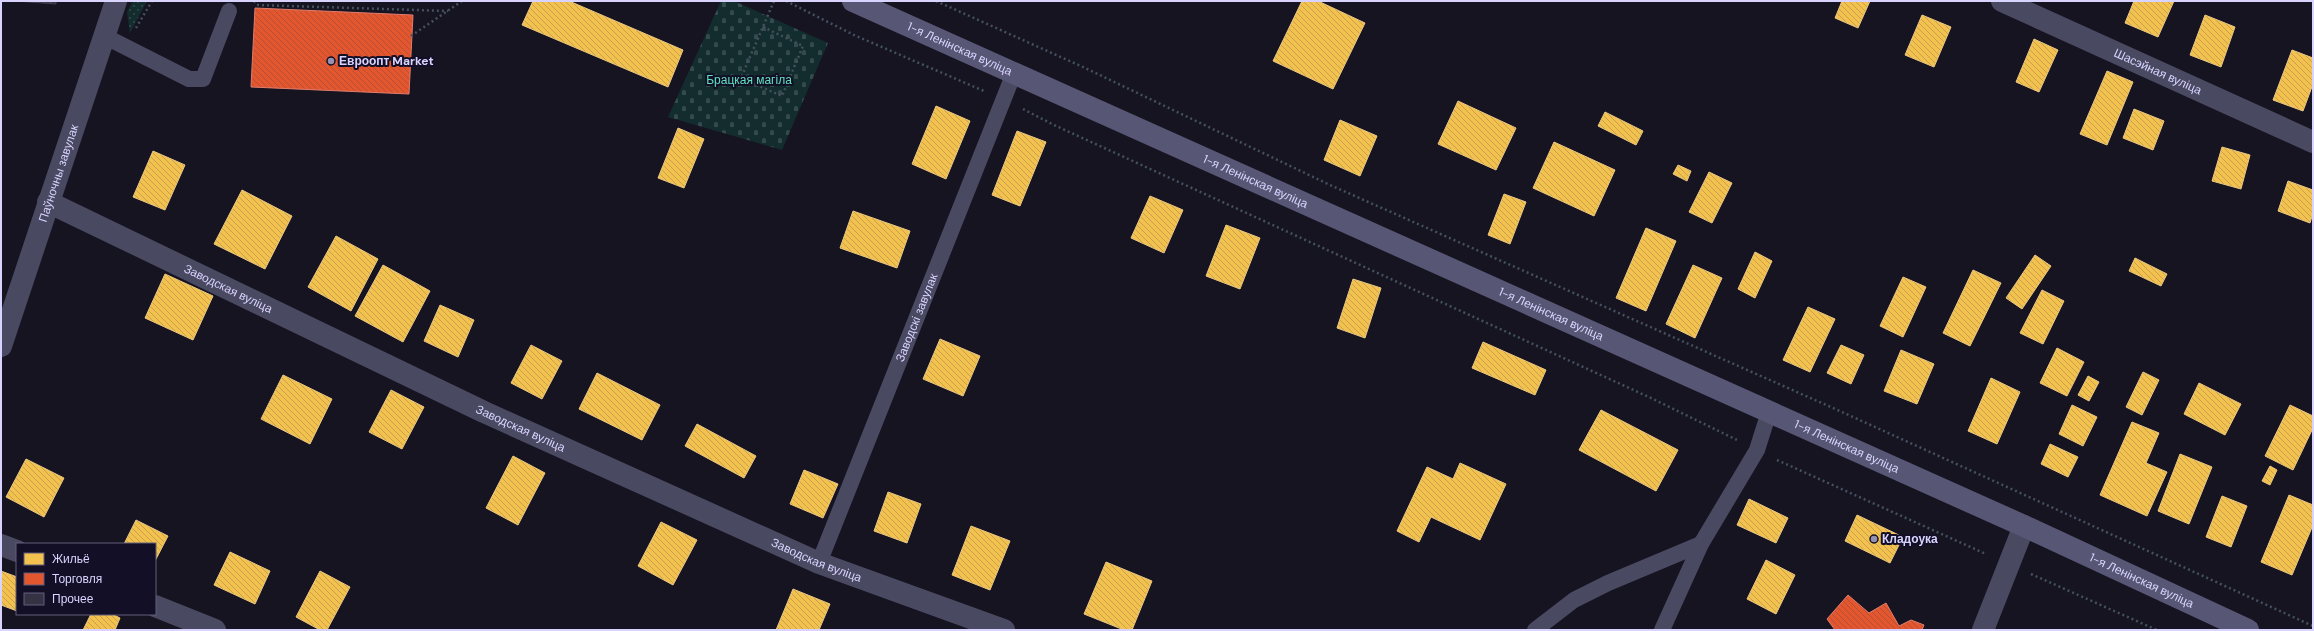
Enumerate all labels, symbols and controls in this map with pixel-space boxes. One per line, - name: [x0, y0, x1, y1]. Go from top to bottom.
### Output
- street label: 1-я Ленінская вуліца: [905, 18, 1015, 80]
- street label: Шасэйная вуліца: [2111, 45, 2205, 99]
- place label: Евроопт Market: [339, 53, 434, 69]
- marker: Евроопт Market: [326, 56, 336, 66]
- park label: Брацкая магіла: [706, 72, 792, 88]
- street label: Паўночны завулак: [35, 122, 83, 224]
- street label: 1-я Ленінская вуліца: [1200, 151, 1311, 212]
- street label: Заводская вуліца: [181, 261, 275, 317]
- street label: Заводскі завулак: [892, 270, 942, 364]
- street label: 1-я Ленінская вуліца: [1496, 283, 1606, 345]
- street label: Заводская вуліца: [473, 401, 568, 456]
- street label: 1-я Ленінская вуліца: [1792, 416, 1902, 477]
- place label: Кладоука: [1882, 531, 1938, 547]
- street label: Заводская вуліца: [769, 534, 864, 586]
- marker: Кладоука: [1869, 534, 1879, 544]
- legend: [16, 543, 156, 615]
- street label: 1-я Ленінская вуліца: [2087, 549, 2197, 612]
- text: Жильё: [52, 551, 90, 567]
- text: Торговля: [52, 571, 102, 587]
- text: Прочее: [52, 591, 94, 607]

